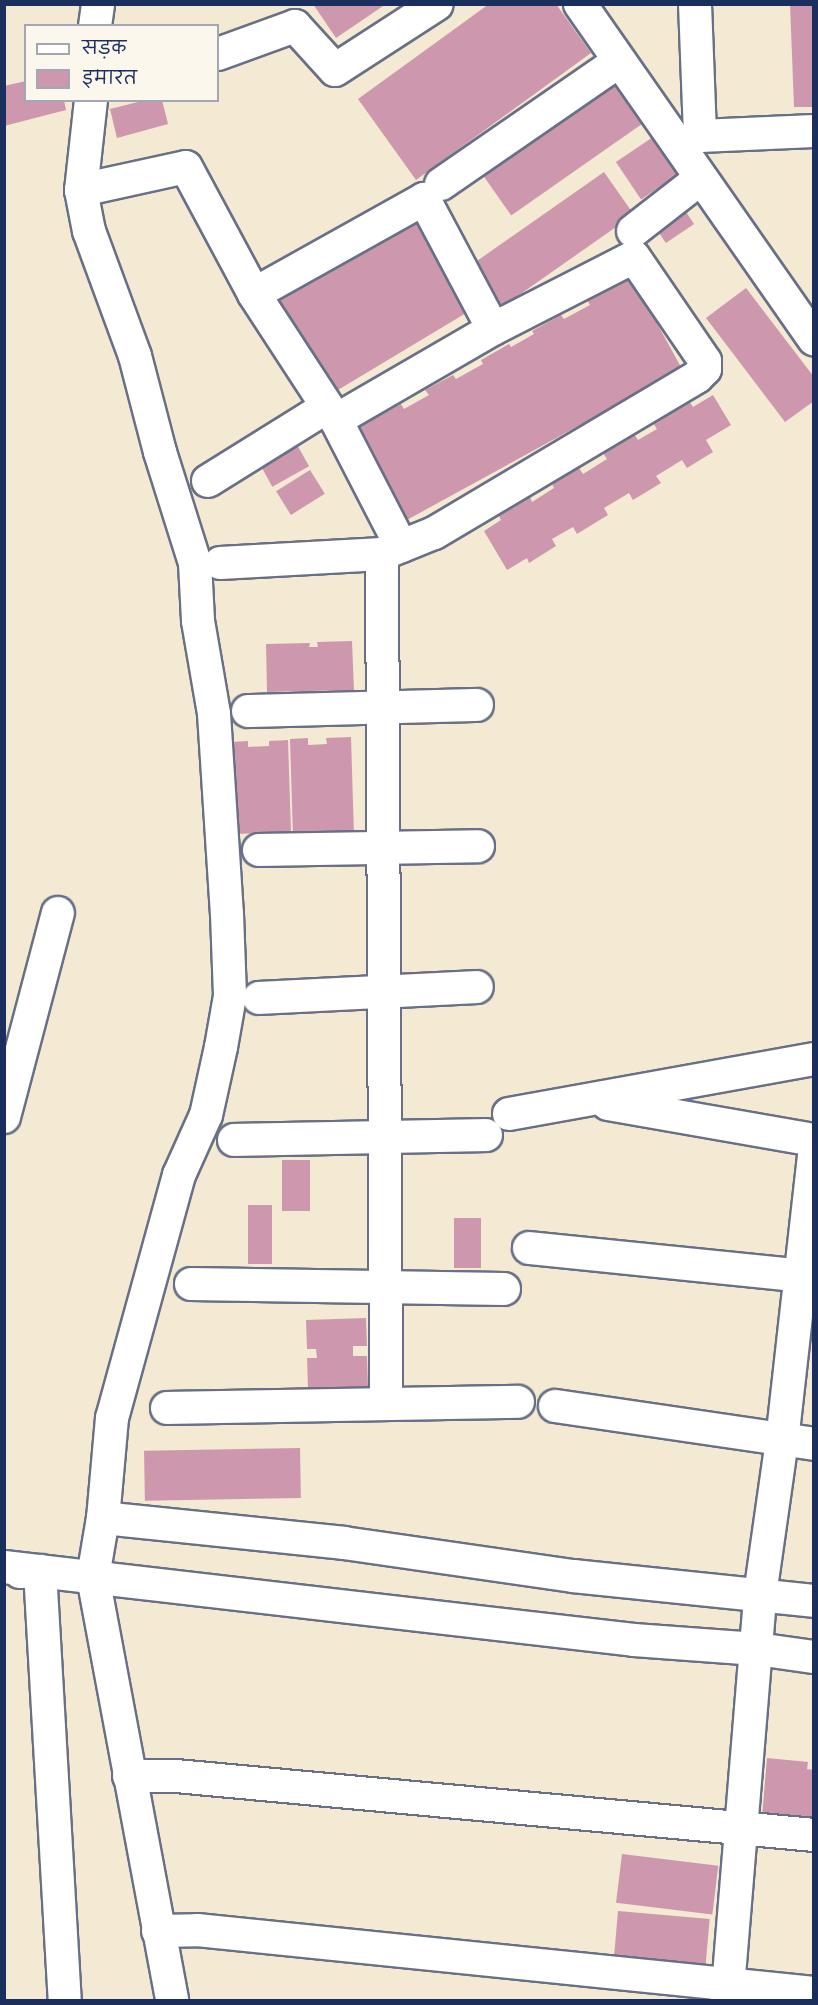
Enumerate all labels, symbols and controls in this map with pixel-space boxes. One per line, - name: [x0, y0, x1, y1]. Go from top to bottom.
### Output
- legend: [24, 24, 219, 102]
- text: सड़क: [82, 37, 126, 60]
- text: इमारत: [82, 67, 137, 90]

